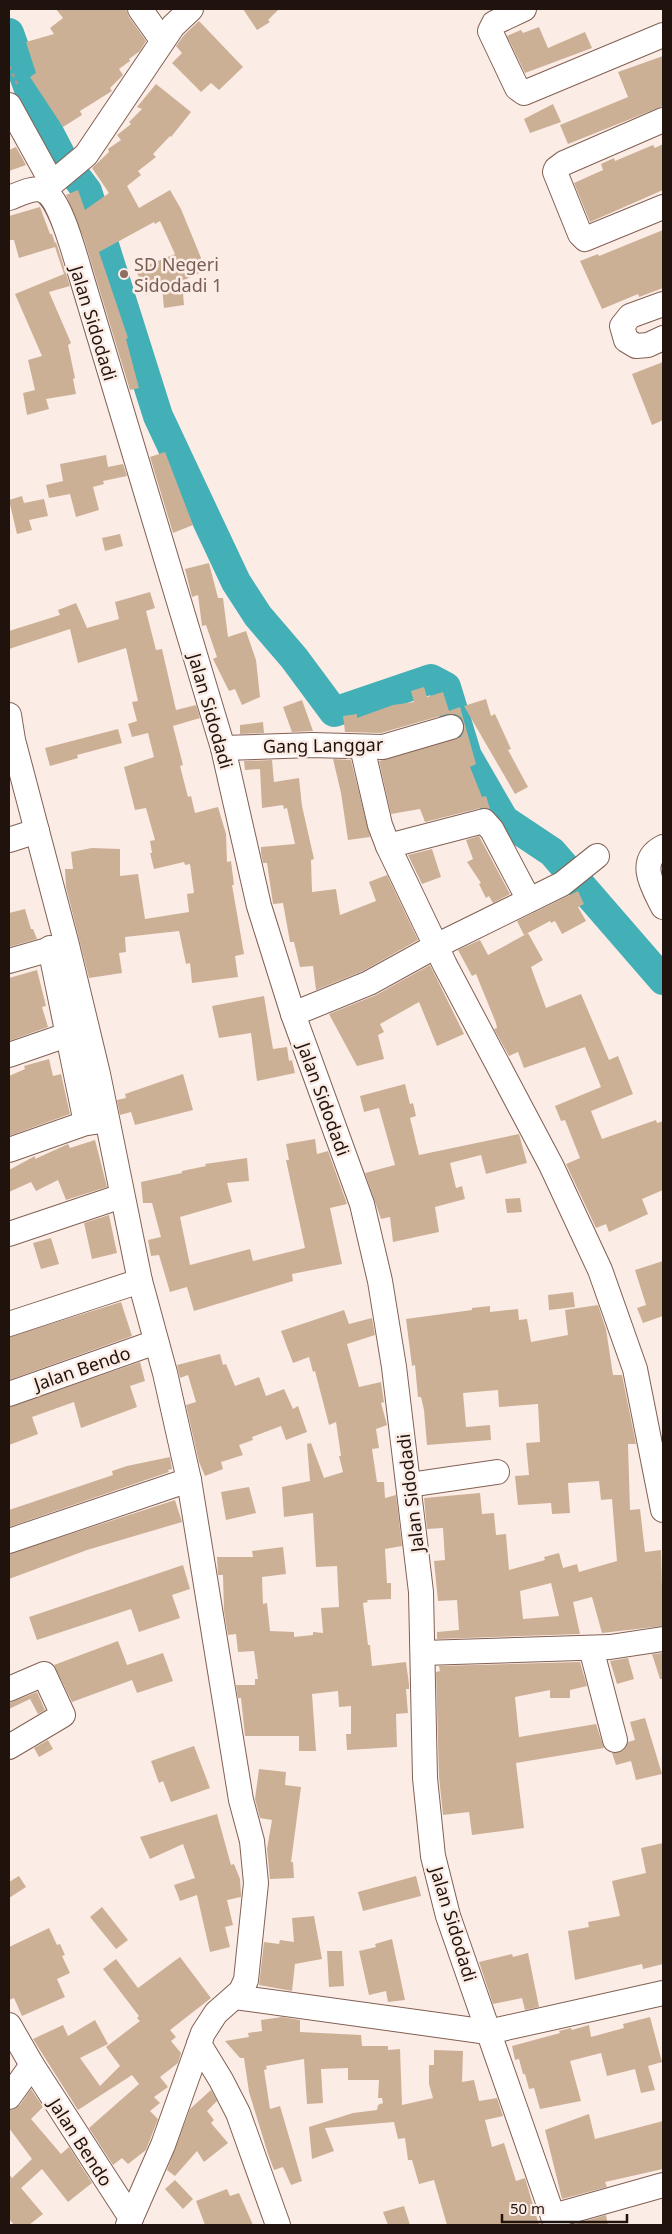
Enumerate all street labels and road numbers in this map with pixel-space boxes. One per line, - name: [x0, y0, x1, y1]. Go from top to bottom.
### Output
- street label: Jalan Sidodadi: [65, 261, 123, 383]
- street label: Jalan Sidodadi: [183, 649, 239, 771]
- street label: Gang Langgar: [263, 732, 384, 758]
- street label: Jalan Sidodadi: [292, 1037, 356, 1159]
- street label: Jalan Bendo: [29, 1340, 133, 1396]
- street label: Jalan Sidodadi: [391, 1433, 429, 1555]
- street label: Jalan Sidodadi: [425, 1862, 483, 1984]
- street label: Jalan Bendo: [42, 2092, 118, 2191]

